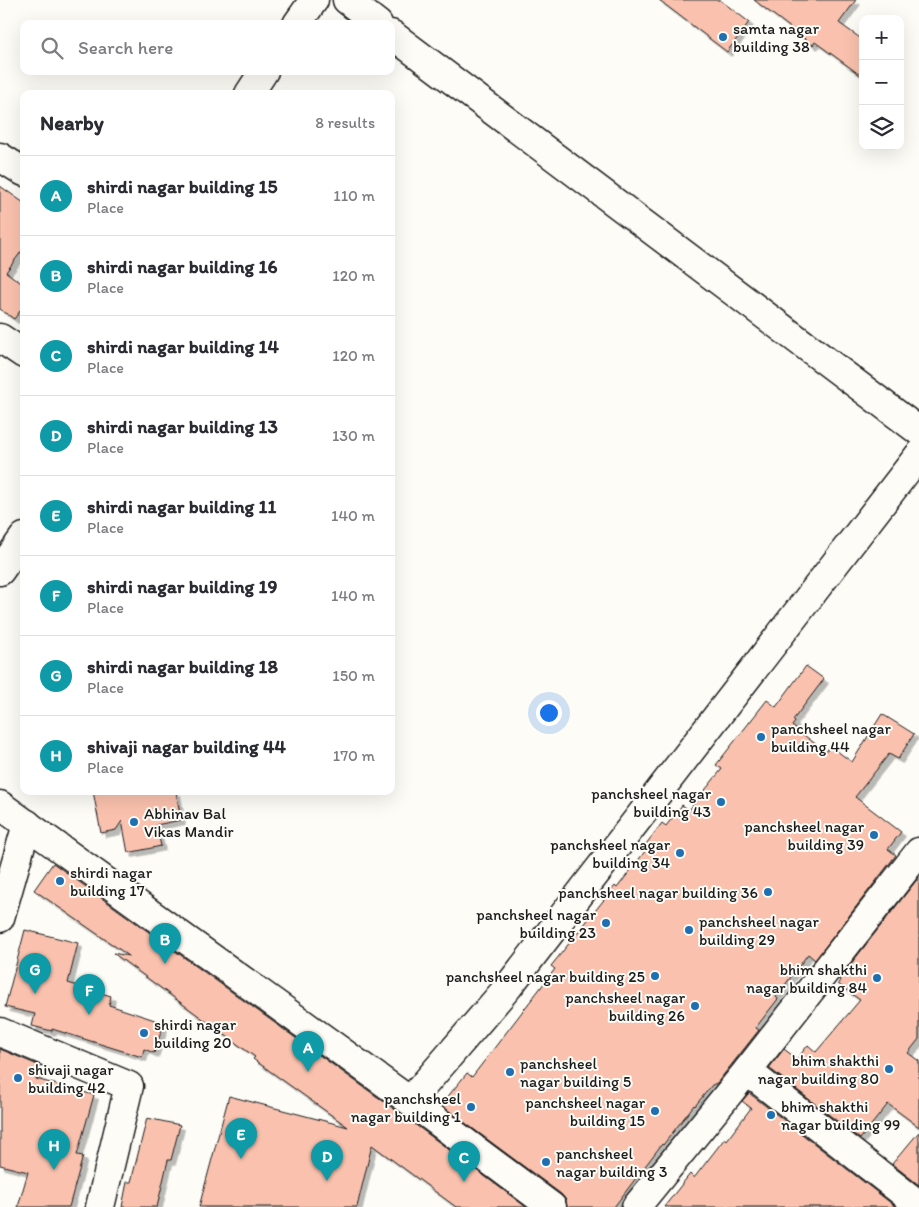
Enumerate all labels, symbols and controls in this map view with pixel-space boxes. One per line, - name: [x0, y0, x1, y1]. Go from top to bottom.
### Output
- map controls: [859, 15, 904, 150]
- button: +: [859, 15, 904, 60]
- place label: samta nagar building 38: [733, 19, 820, 56]
- search box: [20, 20, 395, 75]
- marker: samta nagar building 38: [717, 31, 729, 43]
- icon: search: [38, 34, 66, 62]
- text: Search here: [78, 36, 173, 59]
- button: −: [859, 60, 904, 105]
- button: layers: [859, 105, 904, 150]
- text: Nearby: [40, 110, 104, 135]
- text: 8 results: [315, 113, 375, 132]
- text: shirdi nagar building 15: [87, 175, 277, 198]
- text: A: [51, 186, 61, 205]
- text: 110 m: [333, 186, 375, 205]
- text: Place: [87, 198, 124, 217]
- text: shirdi nagar building 16: [87, 255, 277, 278]
- text: B: [51, 266, 61, 285]
- text: 120 m: [332, 266, 375, 285]
- text: Place: [87, 278, 124, 297]
- text: shirdi nagar building 14: [87, 335, 279, 358]
- text: C: [51, 346, 61, 365]
- text: 120 m: [332, 346, 375, 365]
- text: Place: [87, 358, 124, 377]
- text: shirdi nagar building 13: [87, 415, 278, 438]
- text: D: [51, 426, 61, 445]
- text: 130 m: [332, 426, 375, 445]
- text: Place: [87, 438, 124, 457]
- text: shirdi nagar building 11: [87, 495, 276, 518]
- text: E: [52, 506, 60, 525]
- text: 140 m: [331, 506, 375, 525]
- text: Place: [87, 518, 124, 537]
- text: shirdi nagar building 19: [87, 575, 277, 598]
- text: F: [52, 586, 60, 605]
- text: 140 m: [331, 586, 375, 605]
- text: Place: [87, 598, 124, 617]
- text: shirdi nagar building 18: [87, 655, 278, 678]
- text: G: [50, 666, 62, 685]
- text: 150 m: [332, 666, 375, 685]
- text: Place: [87, 678, 124, 697]
- your location: [536, 700, 562, 726]
- place label: panchsheel nagar building 44: [771, 719, 891, 756]
- marker: panchsheel nagar building 44: [755, 731, 767, 743]
- text: shivaji nagar building 44: [87, 735, 286, 758]
- text: H: [50, 746, 62, 765]
- text: 170 m: [333, 746, 375, 765]
- text: Place: [87, 758, 124, 777]
- place label: panchsheel nagar building 43: [591, 784, 712, 821]
- marker: panchsheel nagar building 43: [715, 796, 727, 808]
- place label: Abhinav Bal Vikas Mandir: [144, 804, 234, 841]
- marker: Abhinav Bal Vikas Mandir: [128, 816, 140, 828]
- place label: panchsheel nagar building 39: [744, 817, 865, 854]
- marker: panchsheel nagar building 39: [868, 829, 880, 841]
- place label: panchsheel nagar building 34: [550, 835, 671, 872]
- marker: panchsheel nagar building 34: [674, 847, 686, 859]
- place label: shirdi nagar building 17: [70, 863, 153, 900]
- marker: shirdi nagar building 17: [54, 875, 66, 887]
- place label: panchsheel nagar building 36: [558, 883, 758, 902]
- marker: panchsheel nagar building 36: [762, 886, 774, 898]
- place label: panchsheel nagar building 23: [476, 905, 597, 942]
- place label: panchsheel nagar building 29: [699, 912, 819, 949]
- marker: panchsheel nagar building 23: [600, 917, 612, 929]
- pin: B: [149, 923, 181, 964]
- marker: panchsheel nagar building 29: [683, 924, 695, 936]
- pin: G: [19, 953, 51, 994]
- place label: bhim shakthi nagar building 84: [746, 960, 867, 997]
- place label: panchsheel nagar building 25: [446, 967, 645, 986]
- marker: panchsheel nagar building 25: [649, 970, 661, 982]
- marker: bhim shakthi nagar building 84: [871, 972, 883, 984]
- pin: F: [73, 974, 105, 1015]
- place label: panchsheel nagar building 26: [565, 988, 686, 1025]
- marker: panchsheel nagar building 26: [689, 1000, 701, 1012]
- place label: shirdi nagar building 20: [154, 1015, 237, 1052]
- marker: shirdi nagar building 20: [138, 1027, 150, 1039]
- pin: A: [292, 1031, 324, 1072]
- place label: bhim shakthi nagar building 80: [758, 1051, 879, 1088]
- place label: panchsheel nagar building 5: [520, 1054, 631, 1091]
- place label: shivaji nagar building 42: [28, 1060, 114, 1097]
- marker: bhim shakthi nagar building 80: [883, 1063, 895, 1075]
- marker: panchsheel nagar building 5: [504, 1066, 516, 1078]
- marker: shivaji nagar building 42: [12, 1072, 24, 1084]
- place label: panchsheel nagar building 1: [351, 1089, 462, 1126]
- place label: panchsheel nagar building 15: [525, 1093, 646, 1130]
- place label: bhim shakthi nagar building 99: [781, 1097, 900, 1134]
- marker: panchsheel nagar building 1: [465, 1101, 477, 1113]
- marker: panchsheel nagar building 15: [649, 1105, 661, 1117]
- marker: bhim shakthi nagar building 99: [765, 1109, 777, 1121]
- pin: E: [225, 1118, 257, 1159]
- pin: H: [38, 1129, 70, 1170]
- pin: D: [311, 1140, 343, 1181]
- pin: C: [448, 1141, 480, 1182]
- place label: panchsheel nagar building 3: [556, 1144, 668, 1181]
- marker: panchsheel nagar building 3: [540, 1156, 552, 1168]

